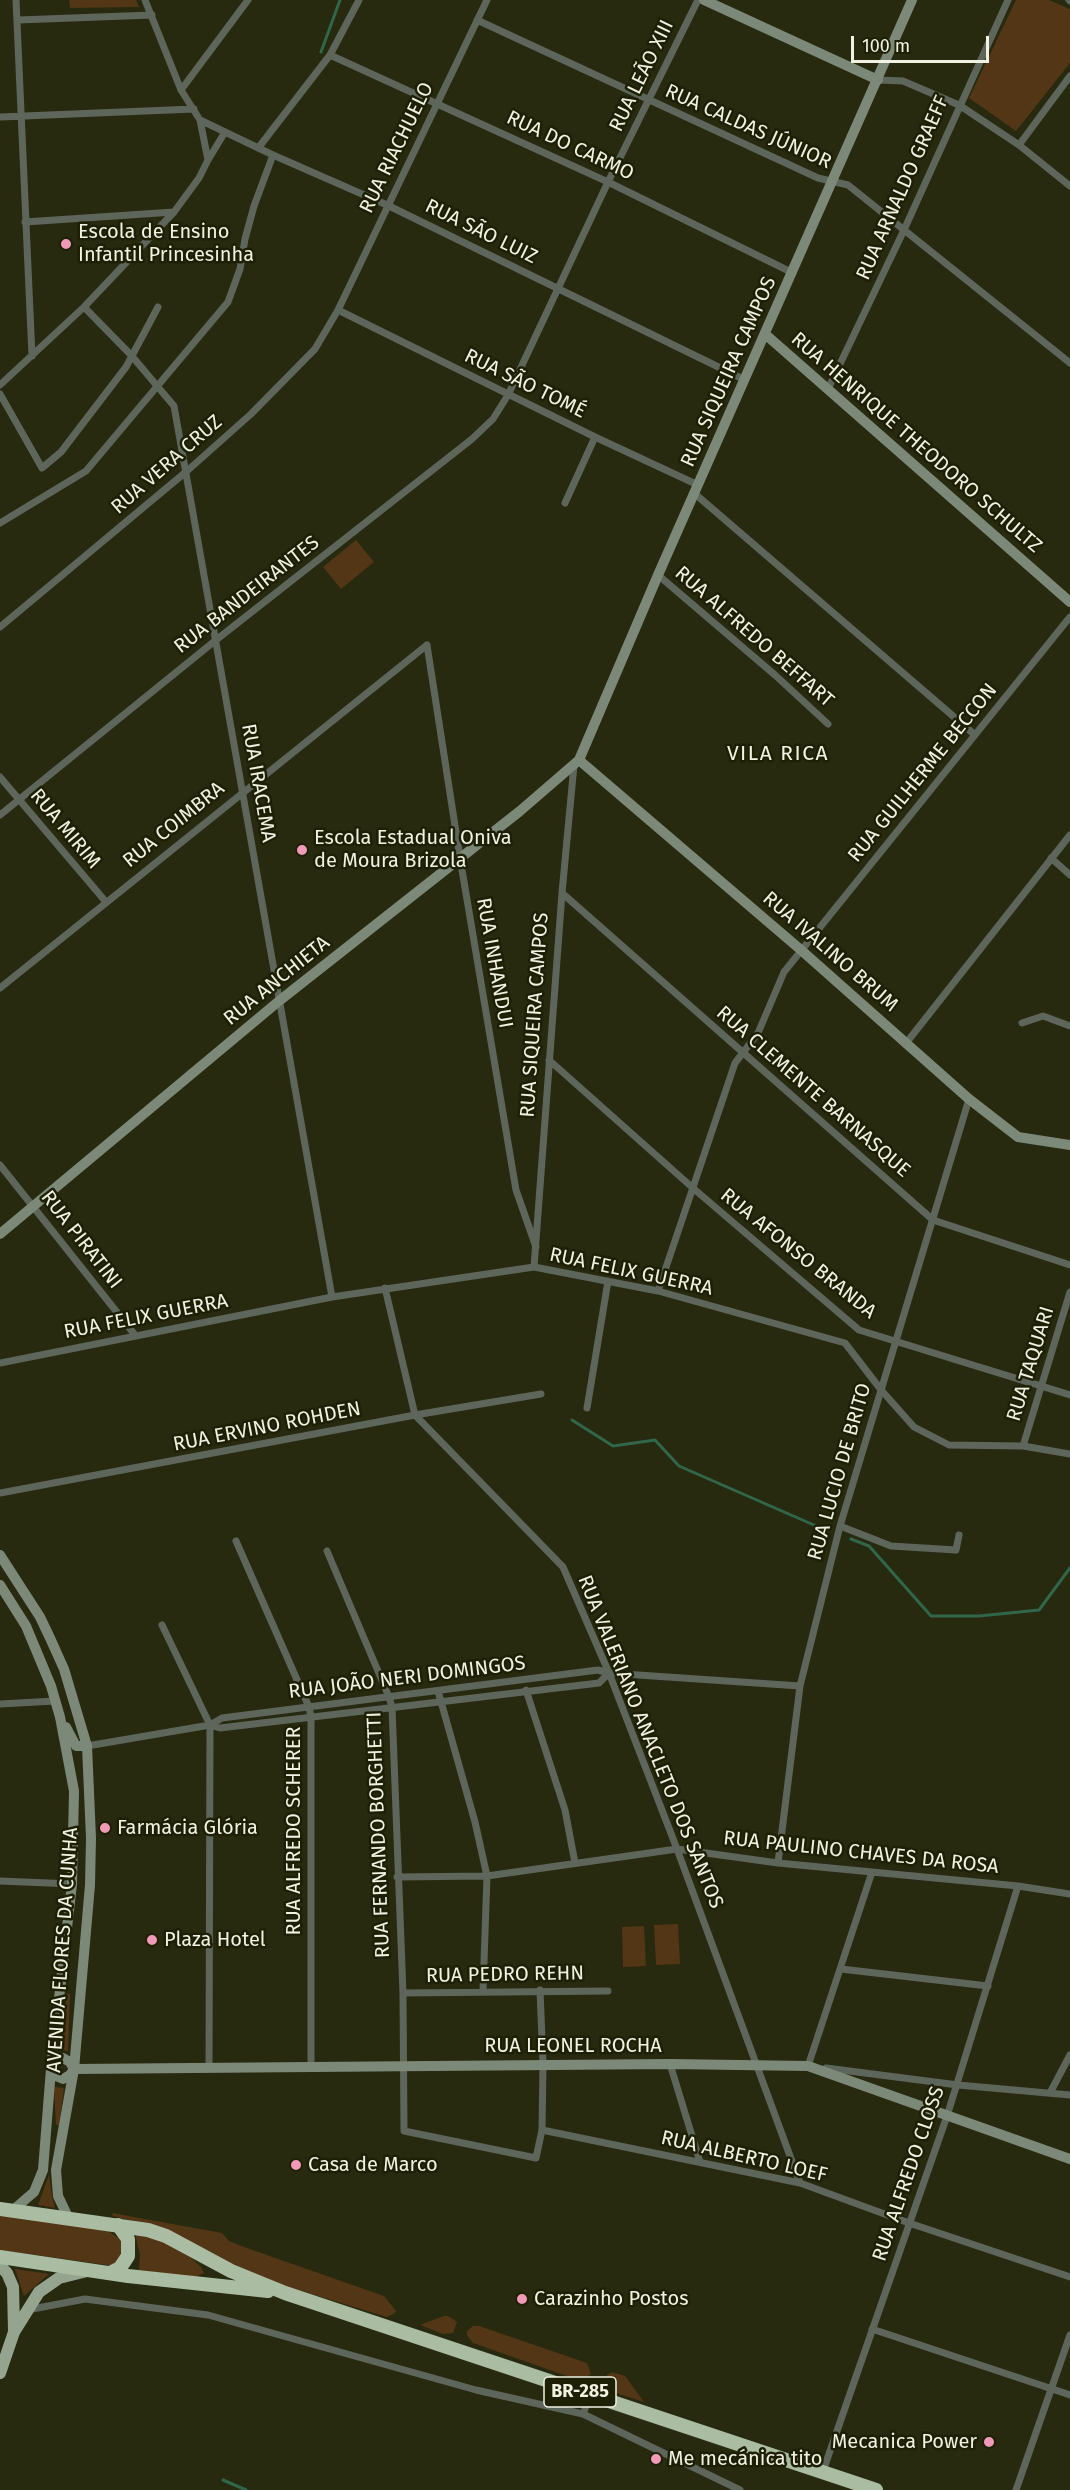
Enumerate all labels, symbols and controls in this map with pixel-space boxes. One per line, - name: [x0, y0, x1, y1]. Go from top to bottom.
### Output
- street label: RUA LEÃO XIII: [605, 16, 679, 136]
- scale bar: [854, 24, 992, 62]
- text: 100 m: [862, 35, 910, 57]
- street label: RUA RIACHUELO: [355, 79, 439, 217]
- street label: RUA CALDAS JÚNIOR: [661, 80, 835, 174]
- street label: RUA ARNALDO GRAEFF: [852, 92, 954, 284]
- street label: RUA DO CARMO: [503, 106, 637, 186]
- street label: RUA SÃO LUIZ: [421, 194, 541, 270]
- place label: Escola de Ensino Infantil Princesinha: [78, 220, 254, 267]
- marker: Escola de Ensino Infantil Princesinha: [59, 237, 73, 251]
- street label: RUA SIQUEIRA CAMPOS: [676, 273, 782, 471]
- street label: RUA HENRIQUE THEODORO SCHULTZ: [786, 328, 1046, 558]
- street label: RUA SÃO TOMÉ: [460, 344, 590, 424]
- street label: RUA VERA CRUZ: [107, 410, 227, 520]
- street label: RUA BANDEIRANTES: [170, 531, 324, 659]
- street label: RUA ALFREDO BEFFART: [670, 561, 838, 713]
- street label: RUA GUILHERME BECCON: [843, 679, 1003, 867]
- street label: RUA IRACEMA: [236, 722, 280, 844]
- district label: VILA RICA: [727, 741, 829, 767]
- street label: RUA COIMBRA: [118, 777, 230, 873]
- street label: RUA MIRIM: [25, 784, 105, 874]
- place label: Escola Estadual Oniva de Moura Brizola: [314, 826, 512, 873]
- marker: Escola Estadual Oniva de Moura Brizola: [295, 843, 309, 857]
- street label: RUA IVALINO BRUM: [757, 887, 903, 1017]
- street label: RUA INHANDUI: [471, 896, 517, 1030]
- street label: RUA SIQUEIRA CAMPOS: [516, 912, 554, 1118]
- street label: RUA ANCHIETA: [219, 931, 335, 1031]
- street label: RUA CLEMENTE BARNASQUE: [711, 1001, 915, 1183]
- street label: RUA AFONSO BRANDA: [715, 1184, 881, 1324]
- street label: RUA PIRATINI: [35, 1186, 127, 1294]
- street label: RUA FELIX GUERRA: [547, 1243, 715, 1301]
- street label: RUA FELIX GUERRA: [62, 1289, 230, 1345]
- street label: RUA TAQUARI: [1002, 1304, 1060, 1424]
- street label: RUA LUCIO DE BRITO: [803, 1381, 877, 1563]
- street label: RUA ERVINO ROHDEN: [171, 1397, 363, 1457]
- street label: RUA VALERIANO ANACLETO DOS SANTOS: [572, 1572, 728, 1912]
- street label: RUA JOÃO NERI DOMINGOS: [287, 1652, 527, 1704]
- street label: RUA FERNANDO BORGHETTI: [363, 1711, 395, 1959]
- street label: RUA ALFREDO SCHERER: [282, 1726, 306, 1936]
- place label: Farmácia Glória: [117, 1816, 258, 1840]
- marker: Farmácia Glória: [98, 1821, 112, 1835]
- street label: AVENIDA FLORES DA CUNHA: [42, 1827, 84, 2073]
- street label: RUA PAULINO CHAVES DA ROSA: [722, 1827, 1000, 1879]
- place label: Plaza Hotel: [164, 1928, 266, 1952]
- marker: Plaza Hotel: [145, 1933, 159, 1947]
- street label: RUA PEDRO REHN: [426, 1962, 584, 1988]
- street label: RUA LEONEL ROCHA: [484, 2034, 662, 2058]
- street label: RUA ALFREDO CLOSS: [868, 2083, 950, 2265]
- street label: RUA ALBERTO LOEF: [659, 2126, 829, 2188]
- place label: Casa de Marco: [308, 2153, 438, 2177]
- marker: Casa de Marco: [289, 2158, 303, 2172]
- place label: Carazinho Postos: [534, 2287, 689, 2311]
- marker: Carazinho Postos: [515, 2292, 529, 2306]
- road number: BR-285: [544, 2377, 616, 2407]
- place label: Mecanica Power: [832, 2430, 977, 2454]
- marker: Mecanica Power: [982, 2435, 996, 2449]
- place label: Me mecánica tito: [668, 2447, 822, 2471]
- marker: Me mecánica tito: [649, 2452, 663, 2466]

